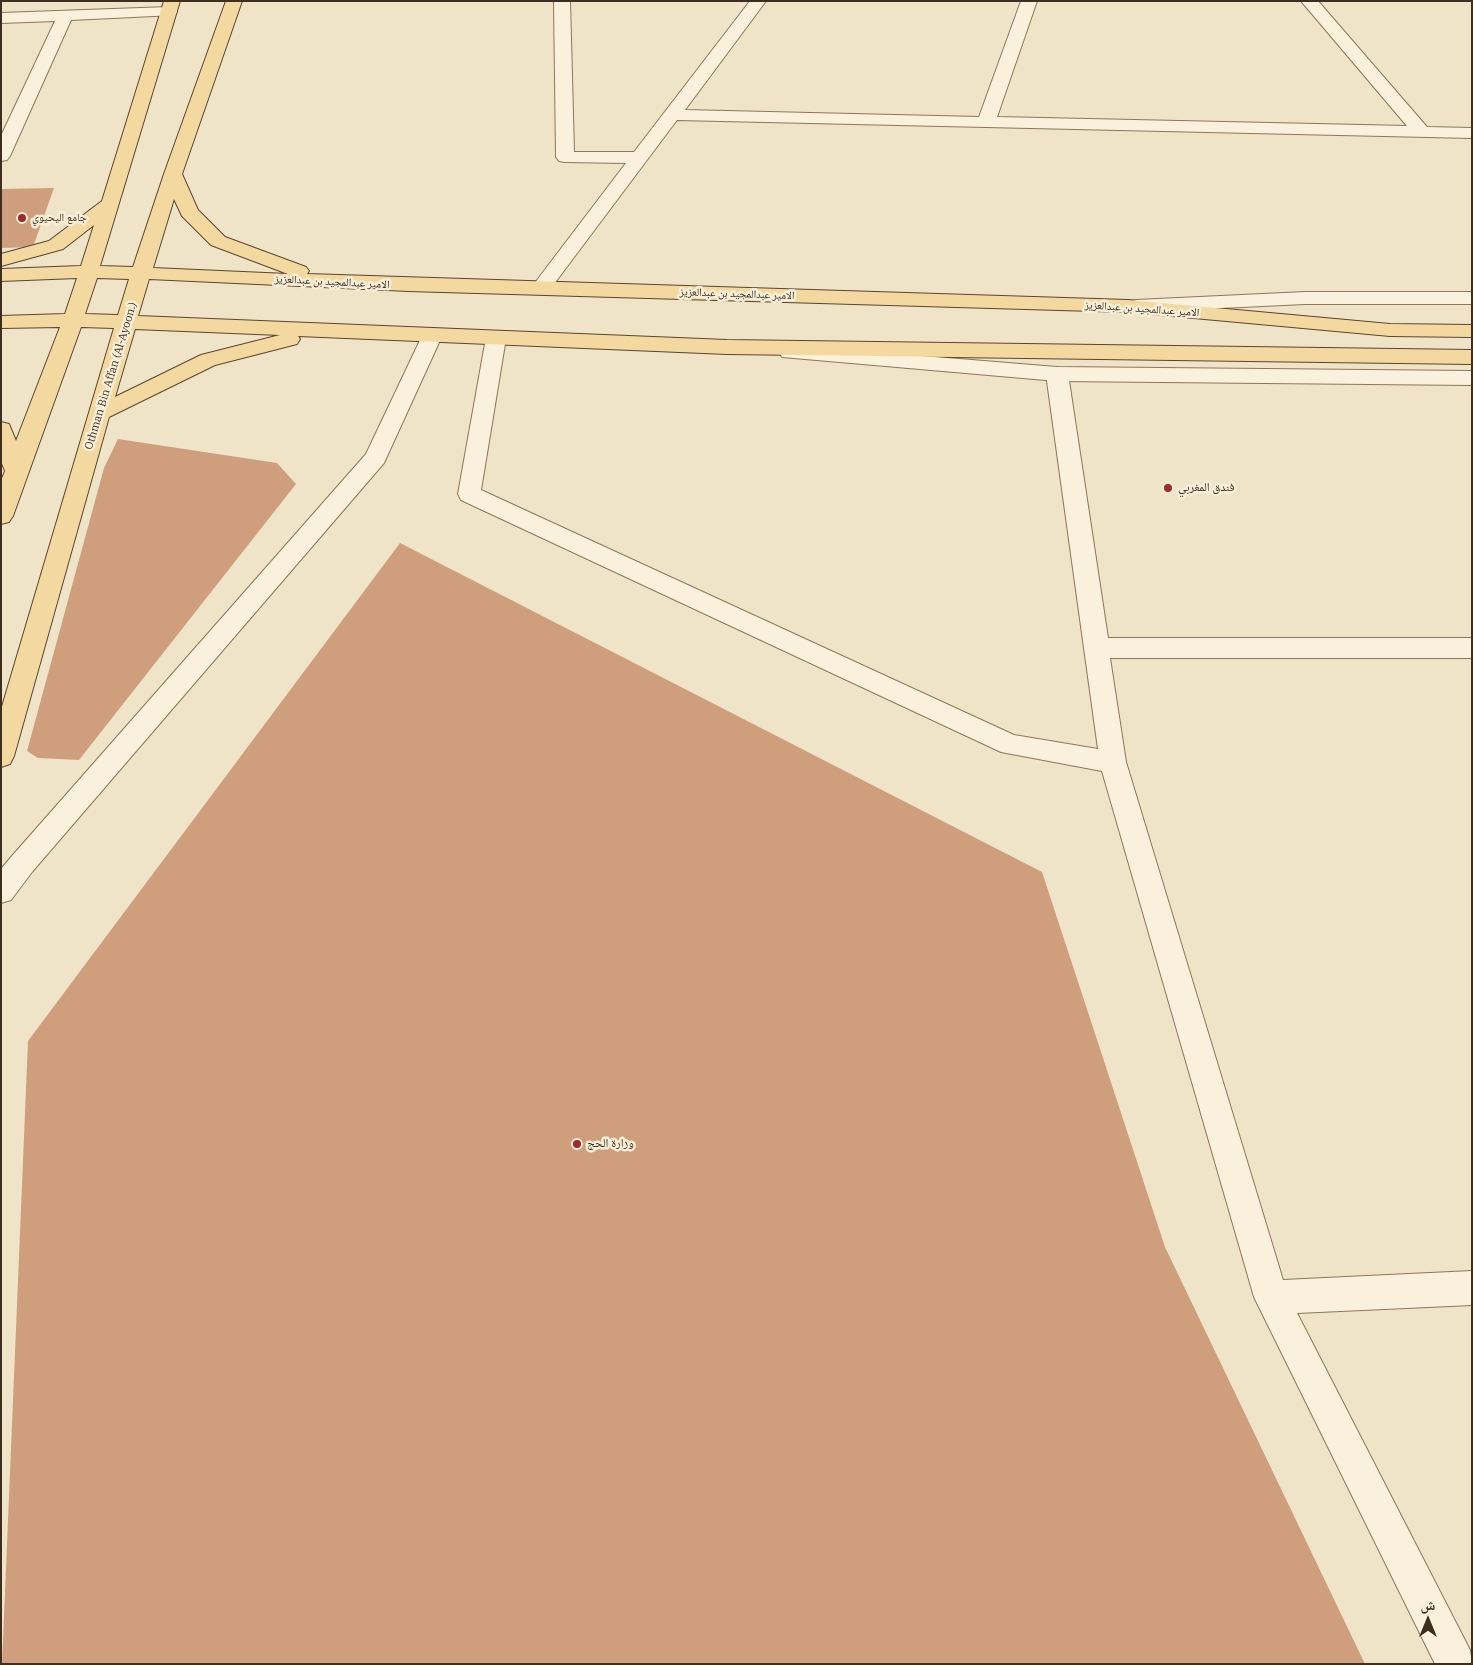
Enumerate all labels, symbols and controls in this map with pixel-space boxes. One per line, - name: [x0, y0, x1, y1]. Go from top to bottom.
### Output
- place label: جامع اليحيوي: [32, 211, 87, 225]
- marker: جامع اليحيوي: [16, 212, 28, 224]
- street label: الامير عبدالمجيد بن عبدالعزيز: [274, 272, 390, 292]
- street label: الامير عبدالمجيد بن عبدالعزيز: [679, 285, 795, 303]
- street label: الامير عبدالمجيد بن عبدالعزيز: [1084, 298, 1200, 320]
- street label: Othman Bin Affan (Al-Ayoon.): [82, 301, 140, 451]
- place label: فندق المغربي: [1178, 481, 1234, 495]
- marker: فندق المغربي: [1162, 482, 1174, 494]
- place label: وزارة الحج: [587, 1137, 634, 1151]
- marker: وزارة الحج: [571, 1138, 583, 1150]
- north arrow: [1403, 1595, 1453, 1645]
- text: ش: [1421, 1596, 1435, 1614]

